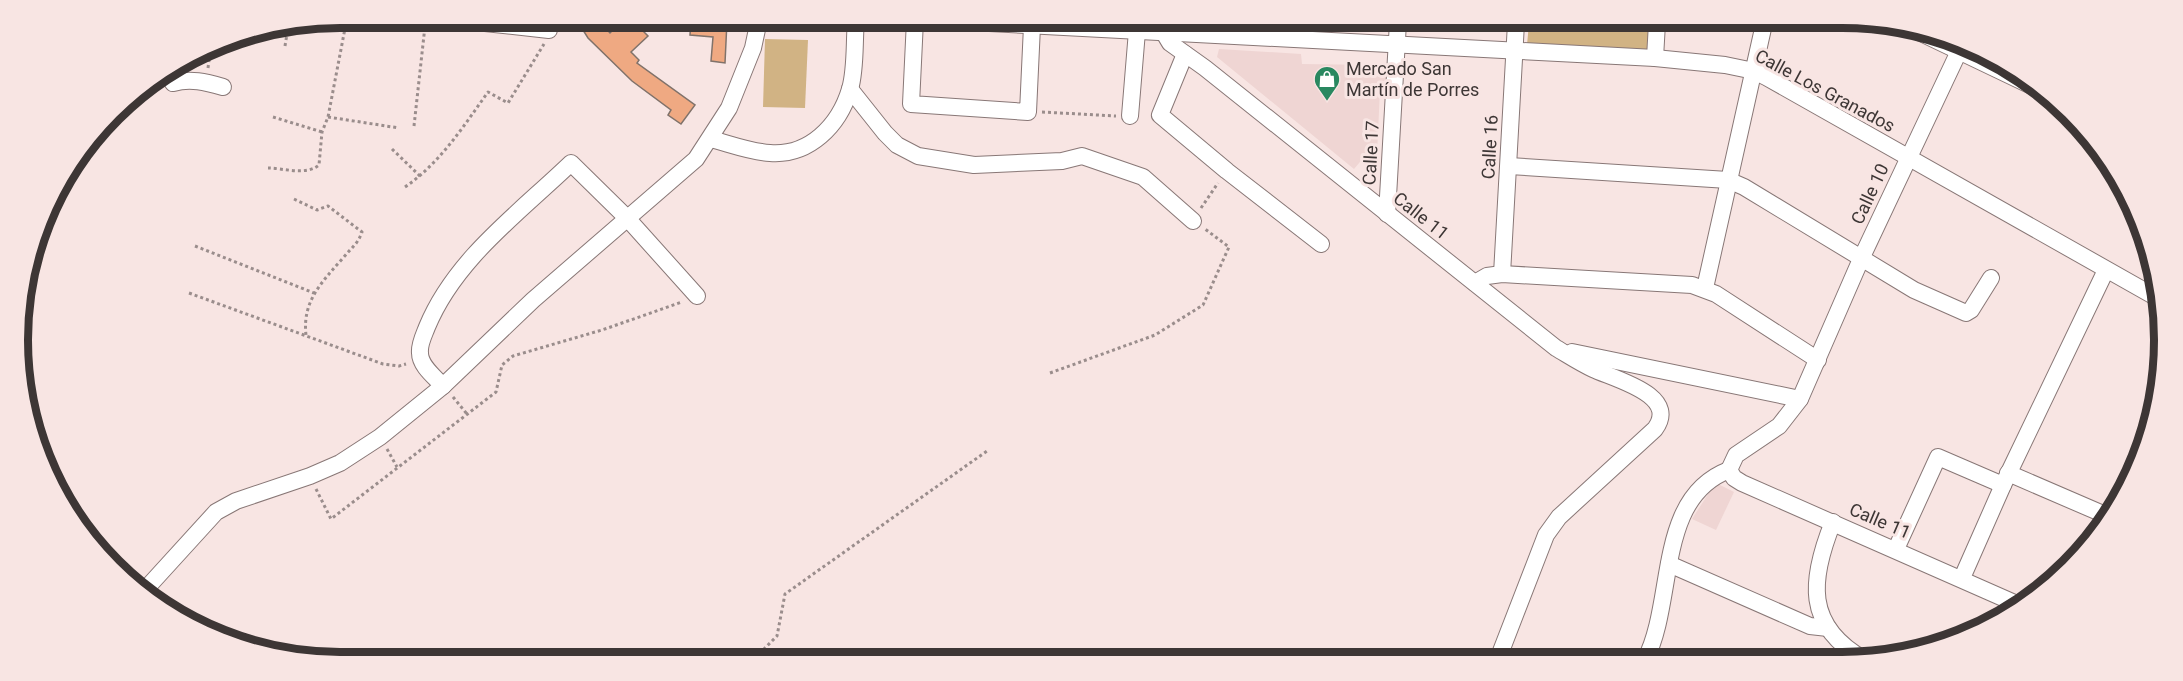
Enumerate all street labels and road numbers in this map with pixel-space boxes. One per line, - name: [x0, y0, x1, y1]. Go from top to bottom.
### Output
- street label: Calle Los Granados: [1752, 45, 1899, 136]
- street label: Calle 16: [1477, 114, 1502, 180]
- street label: Calle 17: [1358, 120, 1383, 186]
- street label: Calle 10: [1846, 160, 1893, 227]
- street label: Calle 11: [1389, 187, 1453, 244]
- street label: Calle 11: [1846, 498, 1914, 543]

